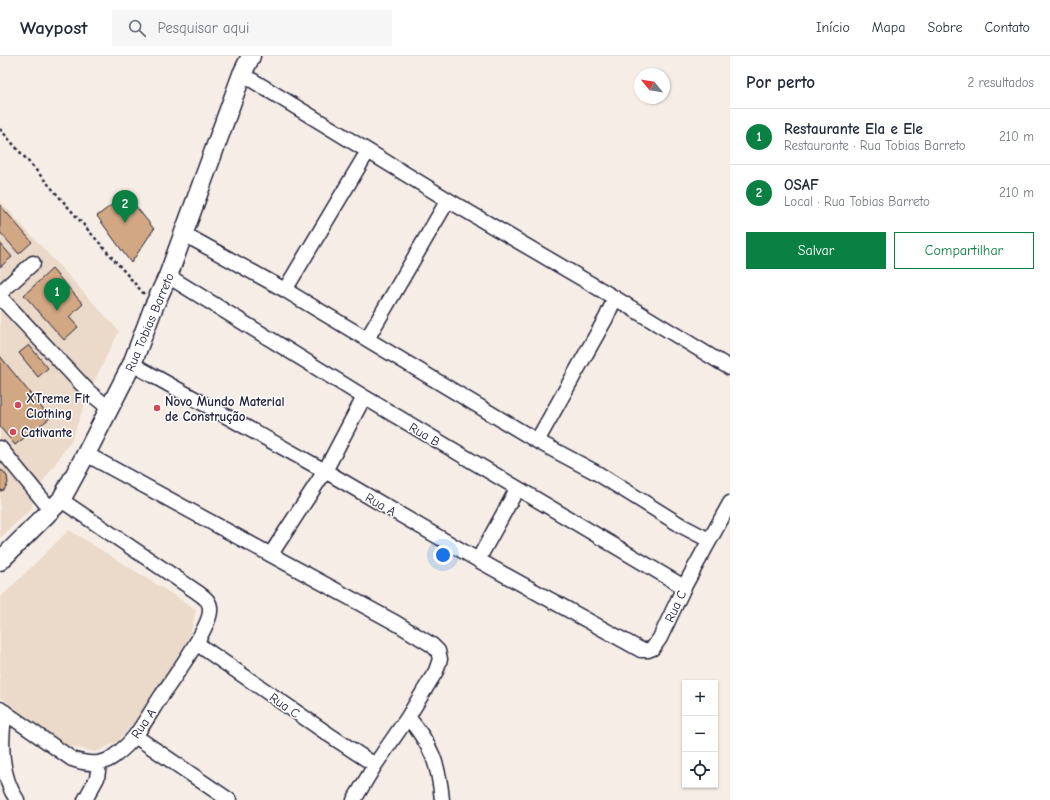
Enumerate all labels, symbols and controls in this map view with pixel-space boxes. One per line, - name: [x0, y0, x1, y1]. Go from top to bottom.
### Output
- search box: [112, 10, 392, 46]
- text: Waypost: [20, 17, 88, 39]
- icon: search: [126, 17, 148, 39]
- text: Pesquisar aqui: [158, 19, 249, 37]
- text: Início: [816, 19, 850, 36]
- text: Mapa: [872, 19, 905, 36]
- text: Sobre: [927, 19, 962, 36]
- text: Contato: [984, 19, 1030, 36]
- north arrow: [634, 68, 670, 104]
- text: Por perto: [746, 73, 815, 92]
- text: 2 resultados: [967, 75, 1034, 90]
- text: Restaurante Ela e Ele: [784, 120, 923, 138]
- text: 1: [756, 129, 762, 144]
- text: 210 m: [999, 129, 1034, 144]
- text: Restaurante · Rua Tobias Barreto: [784, 138, 966, 153]
- text: OSAF: [784, 176, 819, 194]
- text: 2: [756, 185, 762, 200]
- text: 210 m: [999, 185, 1034, 200]
- pin: 2: [112, 190, 138, 223]
- text: Local · Rua Tobias Barreto: [784, 194, 930, 209]
- button: Salvar: [746, 232, 886, 269]
- button: Compartilhar: [894, 232, 1034, 269]
- street label: Rua Tobias Barreto: [122, 270, 177, 374]
- pin: 1: [44, 278, 70, 311]
- place label: XTreme Fit Clothing: [26, 391, 90, 421]
- place label: Novo Mundo Material de Construção: [165, 394, 285, 424]
- marker: XTreme Fit Clothing: [13, 400, 23, 410]
- marker: Novo Mundo Material de Construção: [152, 403, 162, 413]
- street label: Rua B: [407, 419, 443, 449]
- place label: Cativante: [21, 425, 73, 440]
- marker: Cativante: [8, 427, 18, 437]
- street label: Rua A: [363, 490, 399, 519]
- your location: [433, 545, 453, 565]
- street label: Rua C: [662, 588, 689, 625]
- map controls: [682, 680, 718, 788]
- button: +: [682, 680, 718, 716]
- street label: Rua C: [267, 690, 303, 721]
- street label: Rua A: [128, 705, 159, 741]
- button: −: [682, 716, 718, 752]
- button: locate: [682, 752, 718, 788]

